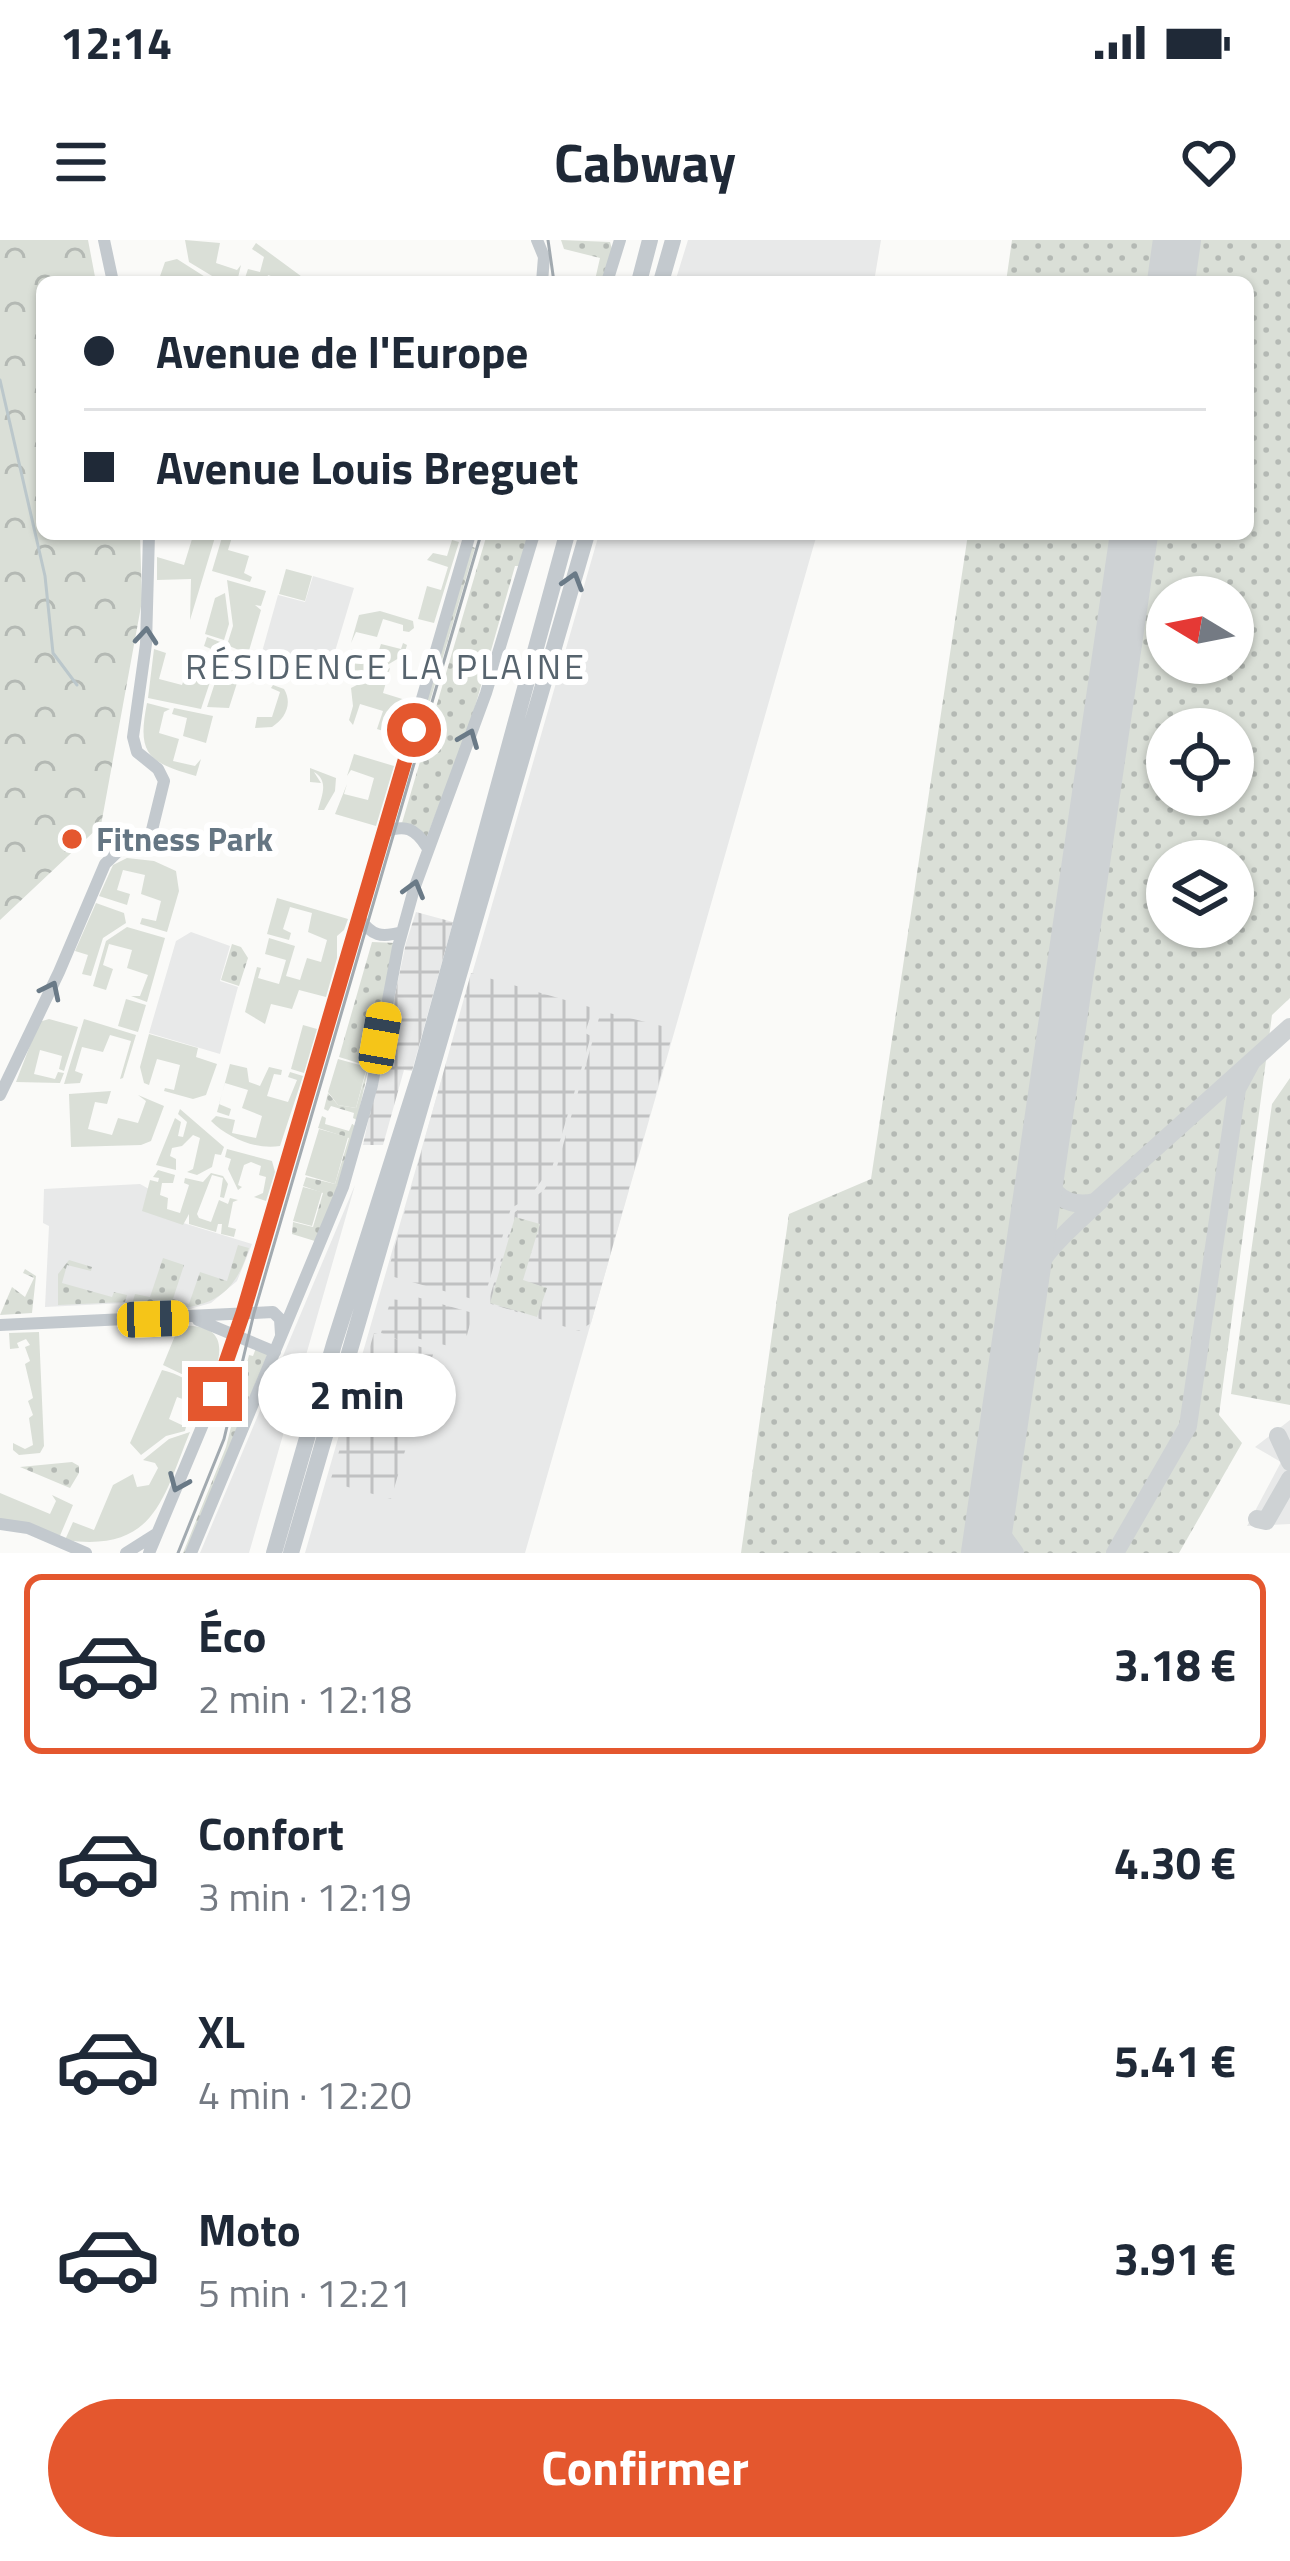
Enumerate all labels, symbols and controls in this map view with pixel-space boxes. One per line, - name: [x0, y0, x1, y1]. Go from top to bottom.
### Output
- text: 12:14: [60, 8, 172, 76]
- text: Cabway: [554, 121, 736, 203]
- icon: menu: [48, 129, 114, 195]
- icon: heart: [1176, 129, 1242, 195]
- text: Avenue de l'Europe: [156, 317, 529, 385]
- text: Avenue Louis Breguet: [156, 433, 578, 501]
- one-way arrow: [559, 571, 584, 592]
- north arrow: [1146, 576, 1254, 684]
- map controls: [1146, 576, 1254, 948]
- one-way arrow: [133, 626, 158, 645]
- district label: RÉSIDENCE LA PLAINE: [185, 638, 587, 693]
- route start: [387, 703, 441, 757]
- button: locate: [1146, 708, 1254, 816]
- one-way arrow: [454, 728, 479, 749]
- place label: Fitness Park: [96, 814, 273, 864]
- marker: Fitness Park: [59, 826, 85, 852]
- button: layers: [1146, 840, 1254, 948]
- one-way arrow: [400, 880, 425, 901]
- one-way arrow: [37, 981, 60, 1002]
- car: [356, 999, 404, 1077]
- car: [116, 1300, 190, 1338]
- callout: 2 min: [257, 1352, 455, 1436]
- text: 2 min: [310, 1365, 404, 1424]
- route end: [188, 1367, 242, 1421]
- one-way arrow: [168, 1472, 192, 1493]
- text: Éco: [198, 1601, 267, 1669]
- icon: car: [54, 1610, 162, 1718]
- text: 3.18 €: [1114, 1630, 1236, 1698]
- text: 2 min · 12:18: [198, 1669, 412, 1728]
- text: Confort: [198, 1799, 344, 1867]
- icon: car: [54, 1808, 162, 1916]
- text: 4.30 €: [1114, 1828, 1236, 1896]
- text: 3 min · 12:19: [198, 1867, 412, 1926]
- text: XL: [198, 1997, 245, 2065]
- icon: car: [54, 2006, 162, 2114]
- text: 5.41 €: [1114, 2026, 1236, 2094]
- text: 4 min · 12:20: [198, 2065, 412, 2124]
- text: Moto: [198, 2195, 301, 2263]
- icon: car: [54, 2204, 162, 2312]
- text: 3.91 €: [1114, 2224, 1236, 2292]
- text: 5 min · 12:21: [198, 2263, 412, 2322]
- button: Confirmer: [48, 2399, 1242, 2537]

